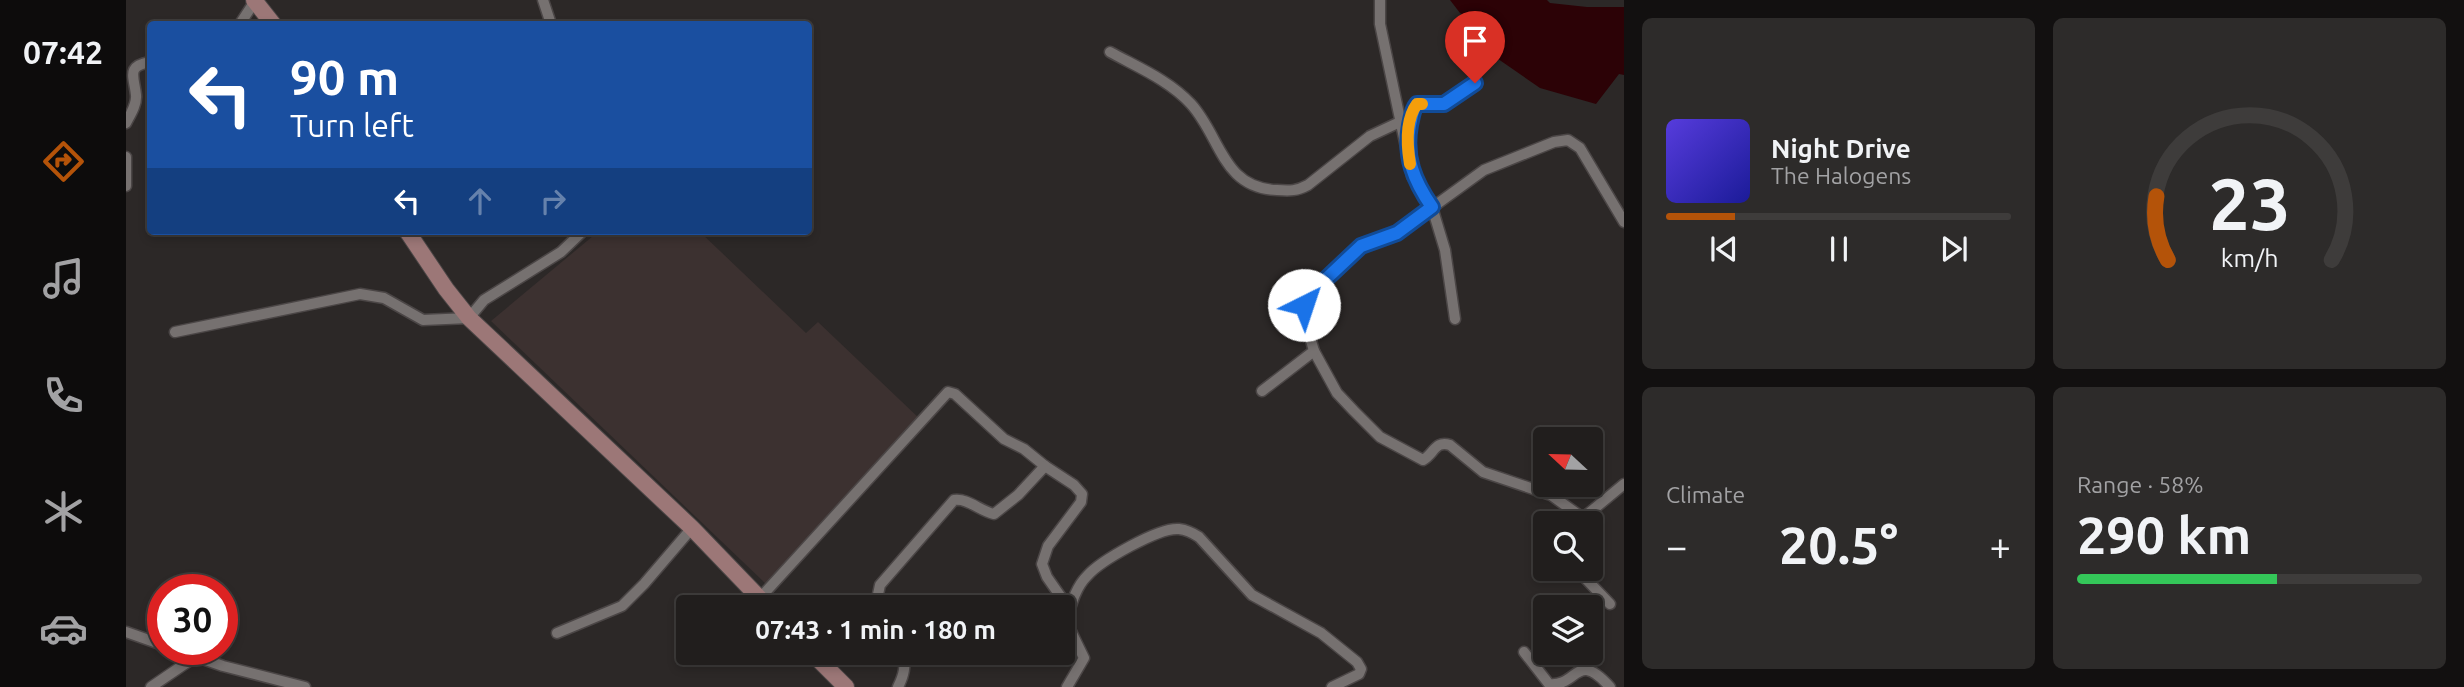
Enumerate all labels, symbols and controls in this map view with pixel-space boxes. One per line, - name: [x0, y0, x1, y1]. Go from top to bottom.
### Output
- pin: [1445, 11, 1505, 83]
- icon: arrive: [1456, 22, 1494, 60]
- text: 07:42: [23, 34, 103, 70]
- icon: left: [175, 49, 266, 140]
- text: 90 m: [290, 49, 399, 104]
- text: Turn left: [290, 107, 414, 143]
- text: Night Drive: [1771, 134, 1911, 163]
- icon: directions: [39, 137, 88, 186]
- text: 23: [2208, 162, 2291, 244]
- text: The Halogens: [1771, 163, 1911, 188]
- icon: left: [388, 182, 426, 220]
- icon: ahead: [461, 182, 499, 220]
- icon: right: [534, 182, 572, 220]
- icon: previous: [1705, 230, 1743, 268]
- icon: pause: [1820, 230, 1858, 268]
- icon: next: [1935, 230, 1973, 268]
- text: km/h: [2221, 244, 2278, 272]
- icon: music: [39, 254, 88, 303]
- position arrow: [1267, 268, 1341, 342]
- icon: phone: [39, 371, 88, 420]
- north arrow: [1533, 427, 1603, 497]
- map controls: [1533, 427, 1603, 665]
- text: Range · 58%: [2077, 472, 2204, 497]
- text: Climate: [1666, 482, 1745, 507]
- icon: climate: [39, 487, 88, 536]
- text: 290 km: [2077, 506, 2251, 564]
- button: search: [1533, 511, 1603, 581]
- text: 20.5°: [1779, 516, 1898, 574]
- text: −: [1666, 525, 1687, 567]
- text: +: [1990, 525, 2011, 567]
- speed limit sign: 30: [147, 574, 238, 665]
- button: layers: [1533, 595, 1603, 665]
- icon: car: [39, 604, 88, 653]
- text: 07:43 · 1 min · 180 m: [755, 615, 996, 644]

